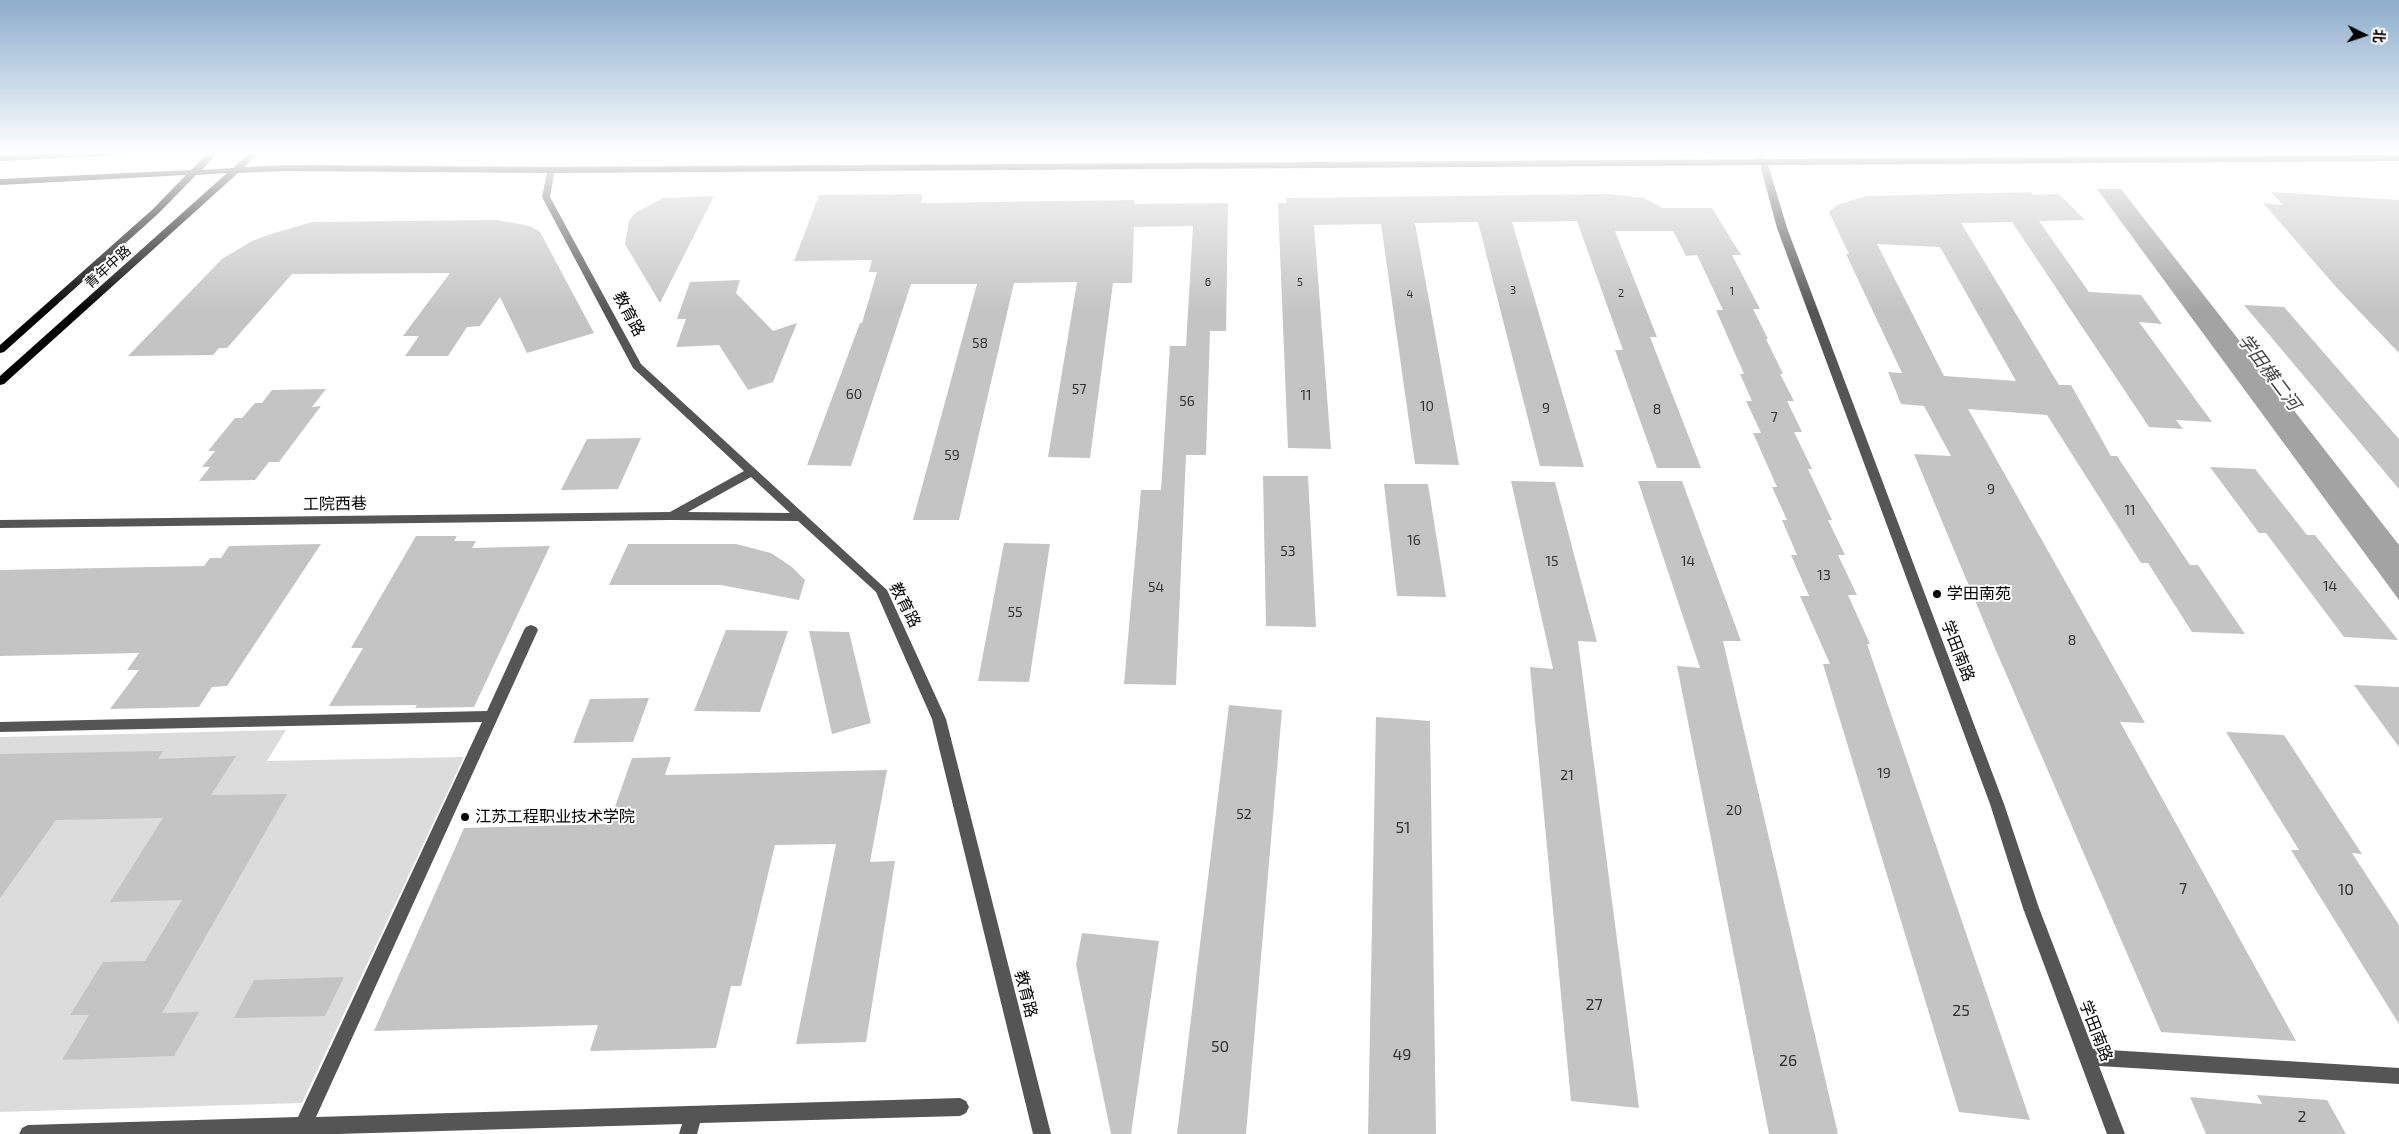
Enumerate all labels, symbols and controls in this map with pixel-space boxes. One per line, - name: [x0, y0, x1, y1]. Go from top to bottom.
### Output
- north arrow: [2339, 10, 2389, 60]
- text: 北: [2370, 29, 2388, 44]
- street label: 青年中路: [82, 242, 134, 292]
- house number: 6: [1205, 275, 1211, 289]
- house number: 5: [1297, 275, 1303, 289]
- house number: 3: [1510, 283, 1516, 297]
- house number: 1: [1730, 284, 1734, 298]
- house number: 2: [1618, 286, 1624, 300]
- house number: 4: [1407, 287, 1413, 301]
- street label: 教育路: [609, 288, 649, 340]
- water label: 学田横二河: [2233, 330, 2305, 414]
- house number: 58: [972, 335, 988, 351]
- house number: 57: [1072, 381, 1086, 397]
- house number: 60: [846, 386, 862, 402]
- house number: 11: [1300, 387, 1312, 403]
- house number: 56: [1179, 393, 1195, 409]
- house number: 10: [1420, 398, 1434, 414]
- house number: 9: [1542, 400, 1550, 416]
- house number: 8: [1653, 401, 1661, 417]
- house number: 7: [1770, 409, 1778, 425]
- house number: 59: [944, 447, 960, 463]
- house number: 9: [1987, 481, 1995, 497]
- street label: 工院西巷: [303, 494, 367, 514]
- house number: 11: [2124, 502, 2136, 518]
- house number: 16: [1407, 532, 1421, 548]
- house number: 53: [1280, 543, 1296, 559]
- house number: 15: [1545, 553, 1559, 569]
- house number: 14: [1681, 553, 1695, 569]
- house number: 13: [1817, 567, 1831, 583]
- house number: 14: [2323, 578, 2337, 594]
- street label: 教育路: [886, 579, 924, 631]
- house number: 54: [1148, 579, 1164, 595]
- place label: 学田南苑: [1947, 584, 2011, 604]
- marker: 学田南苑: [1931, 588, 1943, 600]
- house number: 55: [1007, 604, 1023, 620]
- street label: 学田南路: [1938, 618, 1978, 684]
- house number: 8: [2068, 632, 2076, 648]
- house number: 19: [1877, 765, 1891, 781]
- house number: 21: [1560, 767, 1574, 783]
- house number: 20: [1726, 802, 1742, 818]
- house number: 52: [1236, 806, 1252, 822]
- place label: 江苏工程职业技术学院: [475, 807, 635, 827]
- marker: 江苏工程职业技术学院: [459, 811, 471, 823]
- house number: 51: [1396, 818, 1410, 838]
- house number: 7: [2179, 879, 2187, 899]
- house number: 10: [2338, 880, 2354, 900]
- street label: 教育路: [1011, 968, 1041, 1020]
- house number: 27: [1585, 995, 1603, 1015]
- street label: 学田南路: [2076, 998, 2116, 1064]
- house number: 25: [1952, 1001, 1970, 1021]
- house number: 50: [1211, 1037, 1229, 1057]
- house number: 49: [1393, 1045, 1411, 1065]
- house number: 26: [1779, 1051, 1797, 1071]
- house number: 2: [2298, 1107, 2306, 1127]

